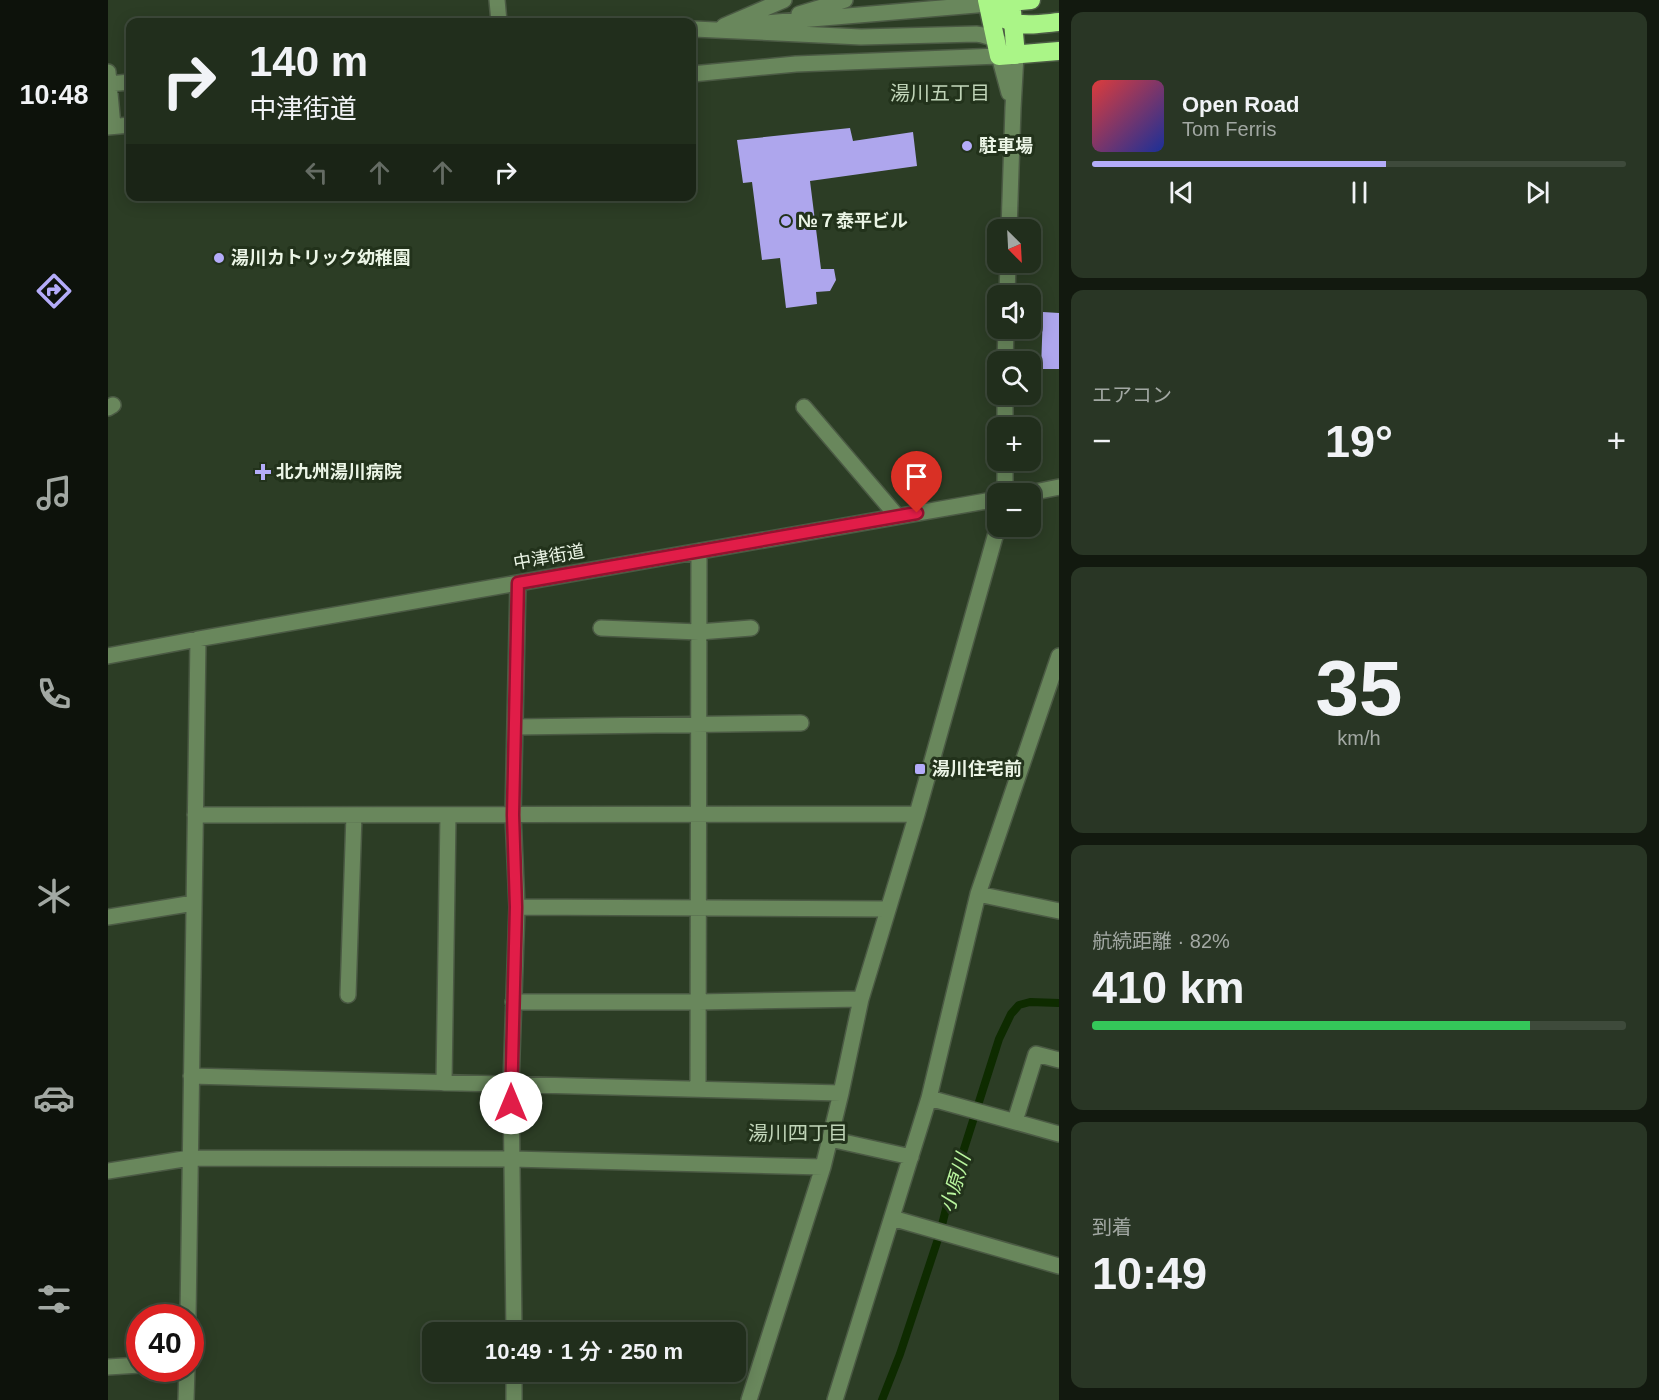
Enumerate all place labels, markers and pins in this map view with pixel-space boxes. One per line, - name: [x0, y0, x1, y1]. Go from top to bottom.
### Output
- place label: 駐車場: [979, 136, 1033, 156]
- marker: 駐車場: [960, 139, 974, 153]
- place label: №７泰平ビル: [798, 211, 908, 231]
- marker: №７泰平ビル: [779, 214, 793, 228]
- place label: 湯川カトリック幼稚園: [231, 248, 411, 268]
- marker: 湯川カトリック幼稚園: [212, 251, 226, 265]
- pin: [891, 451, 942, 513]
- place label: 北九州湯川病院: [276, 462, 402, 482]
- marker: 北九州湯川病院: [254, 463, 272, 481]
- place label: 湯川住宅前: [932, 759, 1022, 779]
- marker: 湯川住宅前: [913, 762, 927, 776]

